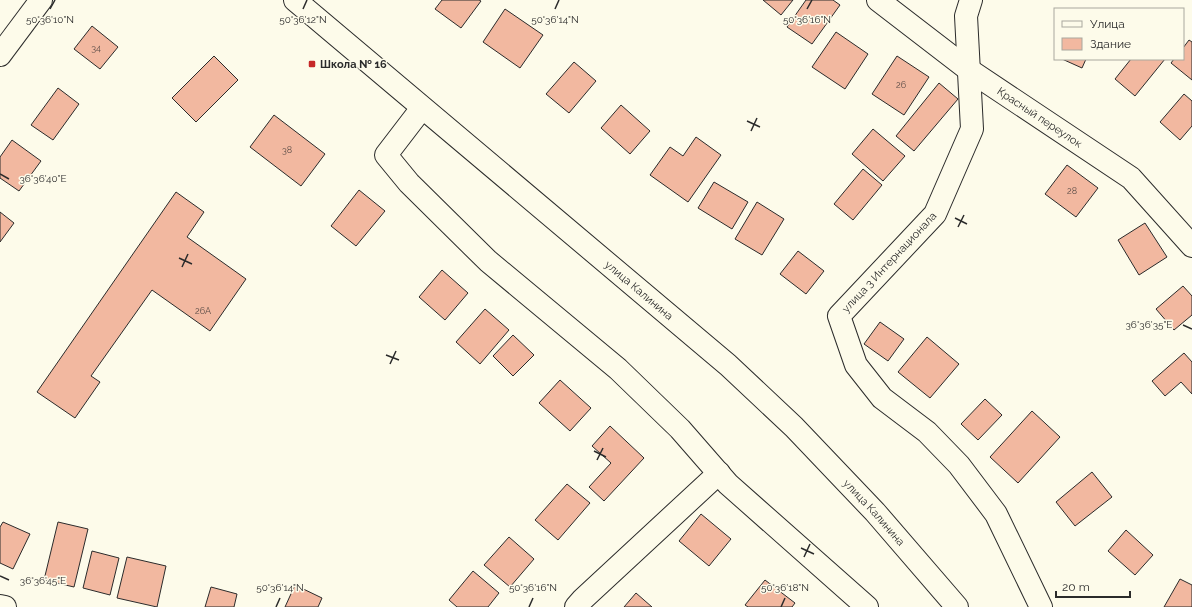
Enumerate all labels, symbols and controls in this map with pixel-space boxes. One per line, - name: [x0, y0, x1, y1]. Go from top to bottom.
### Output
- legend: [1054, 8, 1184, 60]
- text: 50°36'10"N: [26, 14, 74, 25]
- text: 50°36'12"N: [279, 14, 327, 25]
- text: 50°36'14"N: [531, 14, 579, 25]
- text: 50°36'16"N: [783, 14, 831, 25]
- text: Улица: [1090, 17, 1125, 31]
- text: Здание: [1090, 37, 1131, 51]
- house number: 34: [91, 43, 101, 53]
- place label: Школа № 16: [320, 58, 387, 71]
- marker: Школа № 16: [307, 59, 317, 69]
- house number: 26: [896, 80, 907, 90]
- street label: Красный переулок: [995, 85, 1085, 151]
- house number: 38: [282, 145, 292, 155]
- text: 36°36'40"E: [20, 173, 66, 184]
- house number: 28: [1067, 186, 1077, 196]
- street label: улица 3 Интернационала: [839, 209, 939, 315]
- street label: улица Калинина: [602, 258, 675, 323]
- house number: 26А: [195, 306, 211, 316]
- text: 36°36'35"E: [1126, 319, 1172, 330]
- street label: улица Калинина: [840, 477, 907, 549]
- scale bar: [1056, 573, 1130, 599]
- text: 36°36'45"E: [20, 575, 66, 586]
- text: 20 m: [1062, 580, 1090, 594]
- text: 50°36'14"N: [256, 582, 304, 593]
- text: 50°36'16"N: [509, 582, 557, 593]
- text: 50°36'18"N: [761, 582, 809, 593]

